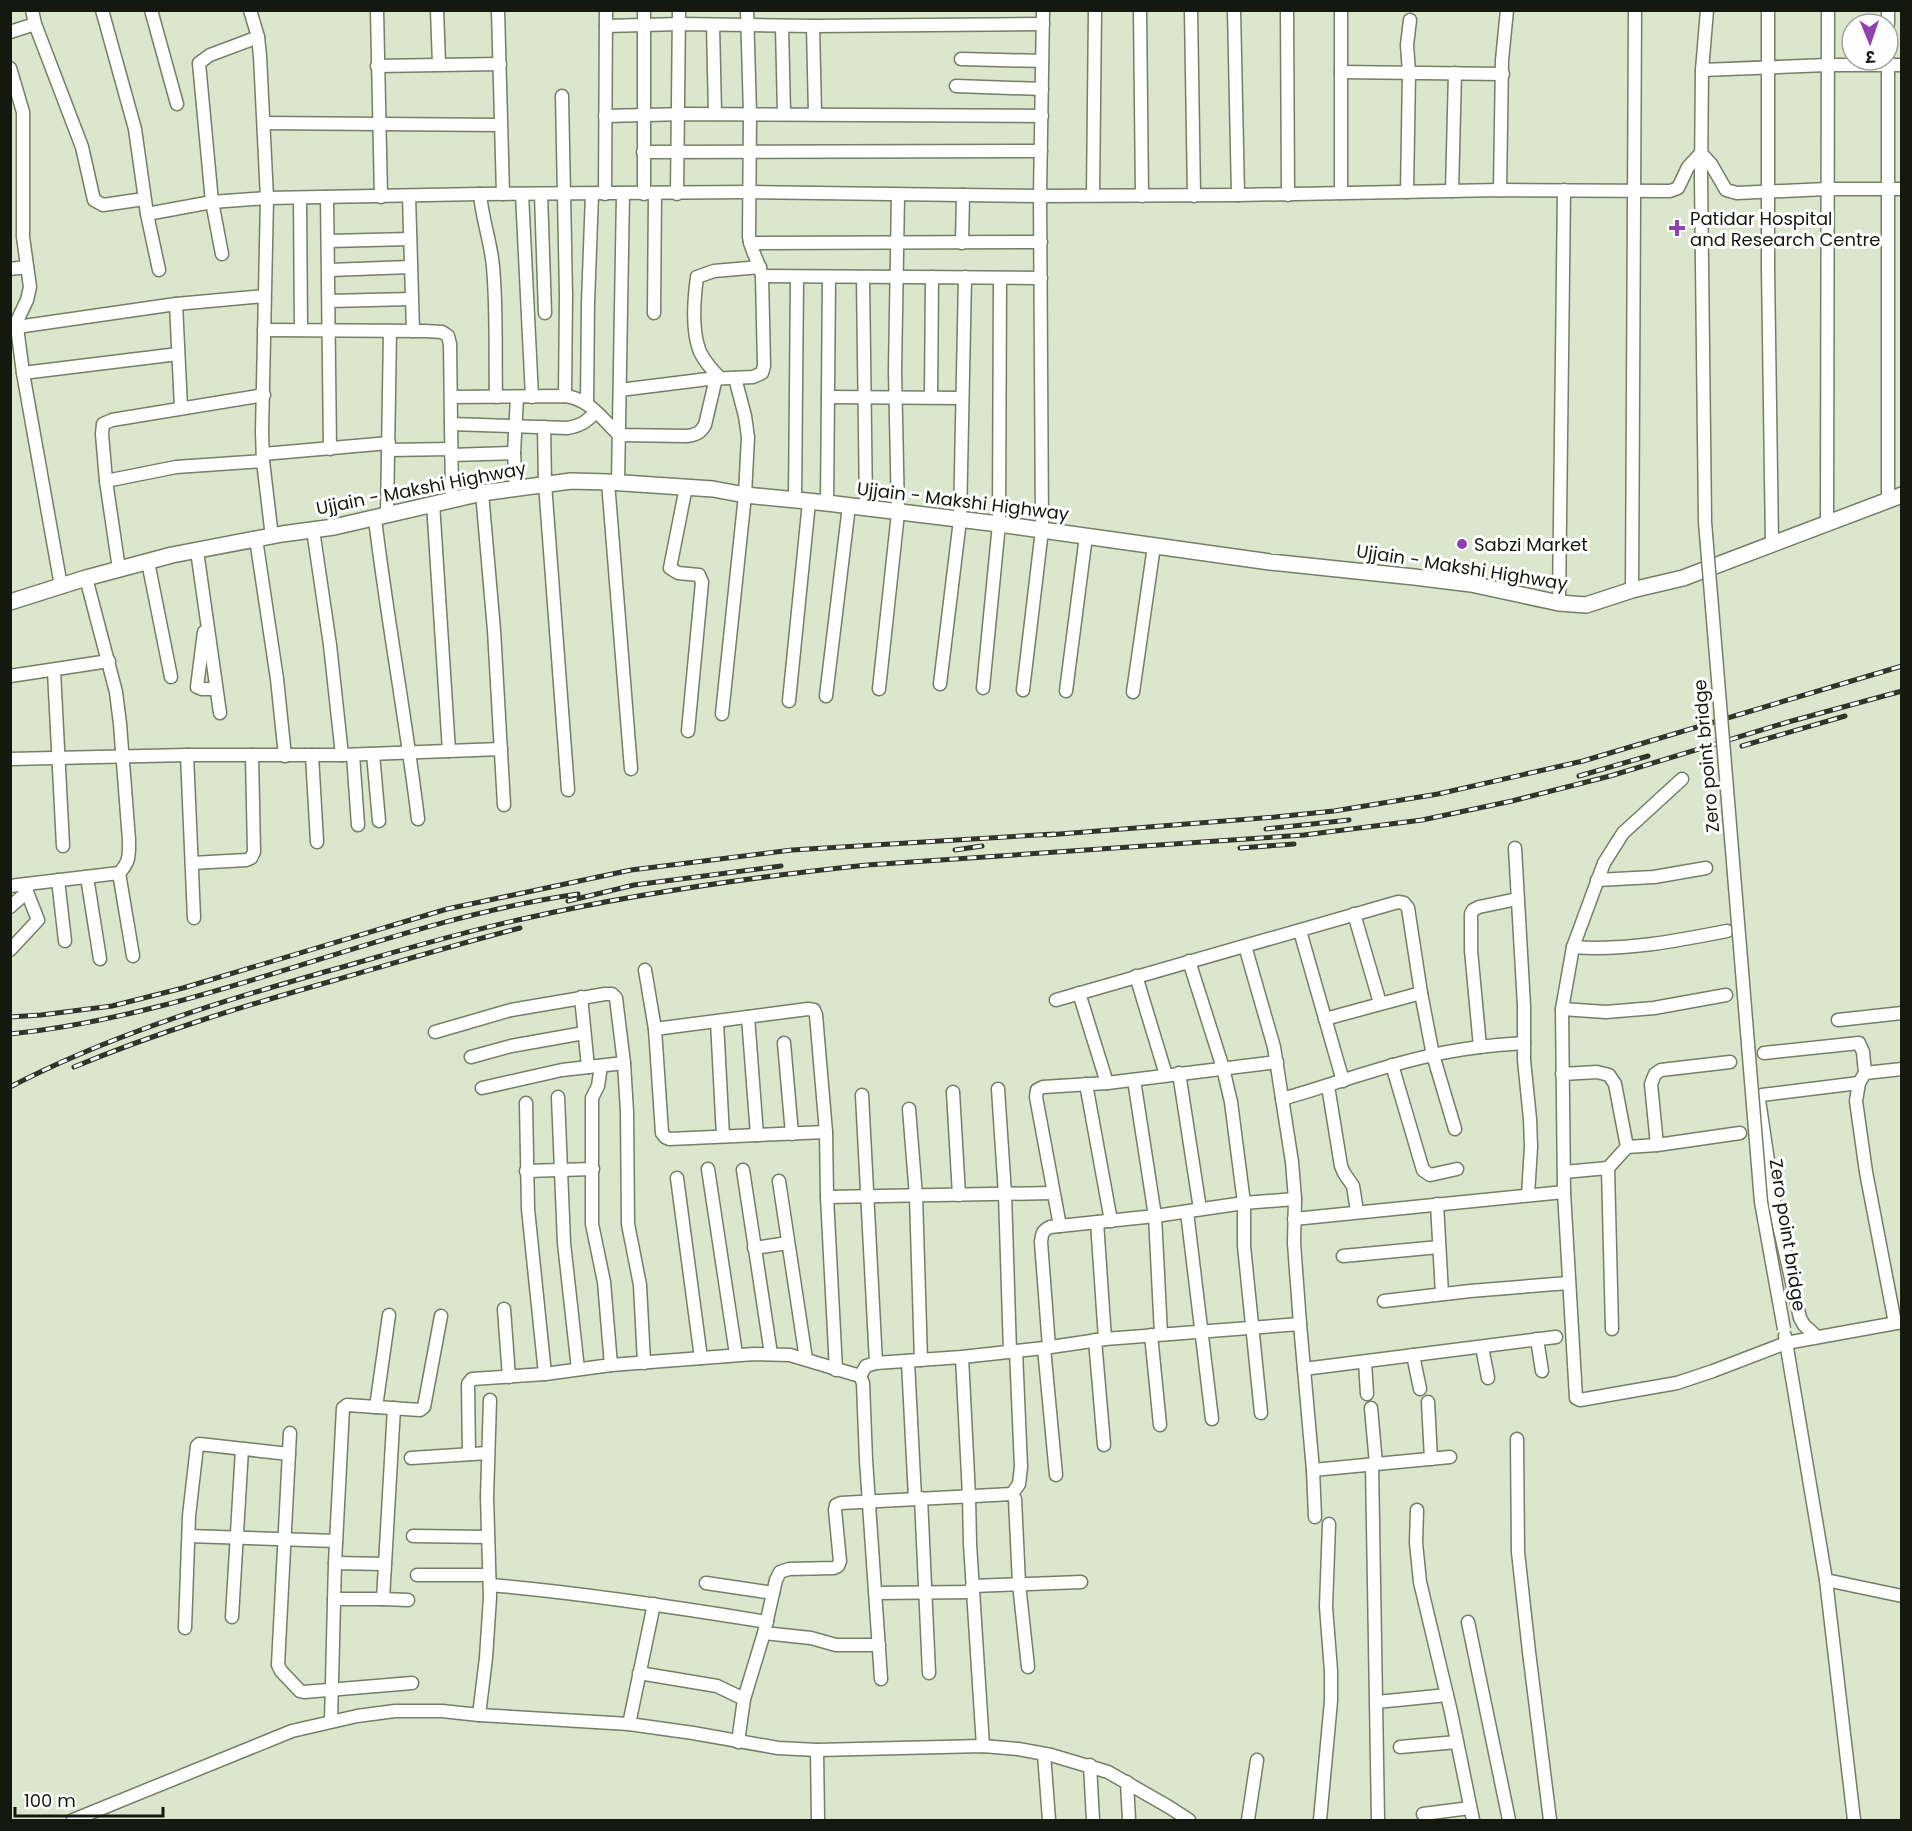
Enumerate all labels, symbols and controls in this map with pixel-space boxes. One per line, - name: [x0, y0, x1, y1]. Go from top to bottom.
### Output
- north arrow: [1840, 12, 1900, 72]
- text: उ: [1865, 45, 1876, 68]
- place label: Patidar Hospital and Research Centre: [1690, 206, 1880, 252]
- marker: Patidar Hospital and Research Centre: [1668, 219, 1686, 237]
- street label: Ujjain - Makshi Highway: [314, 455, 528, 521]
- street label: Ujjain - Makshi Highway: [856, 476, 1070, 526]
- place label: Sabzi Market: [1474, 532, 1588, 557]
- marker: Sabzi Market: [1455, 537, 1469, 551]
- street label: Ujjain - Makshi Highway: [1355, 538, 1569, 596]
- street label: Zero point bridge: [1687, 678, 1725, 834]
- street label: Zero point bridge: [1764, 1157, 1812, 1313]
- scale bar: [15, 1780, 164, 1818]
- text: 100 m: [24, 1788, 76, 1813]

